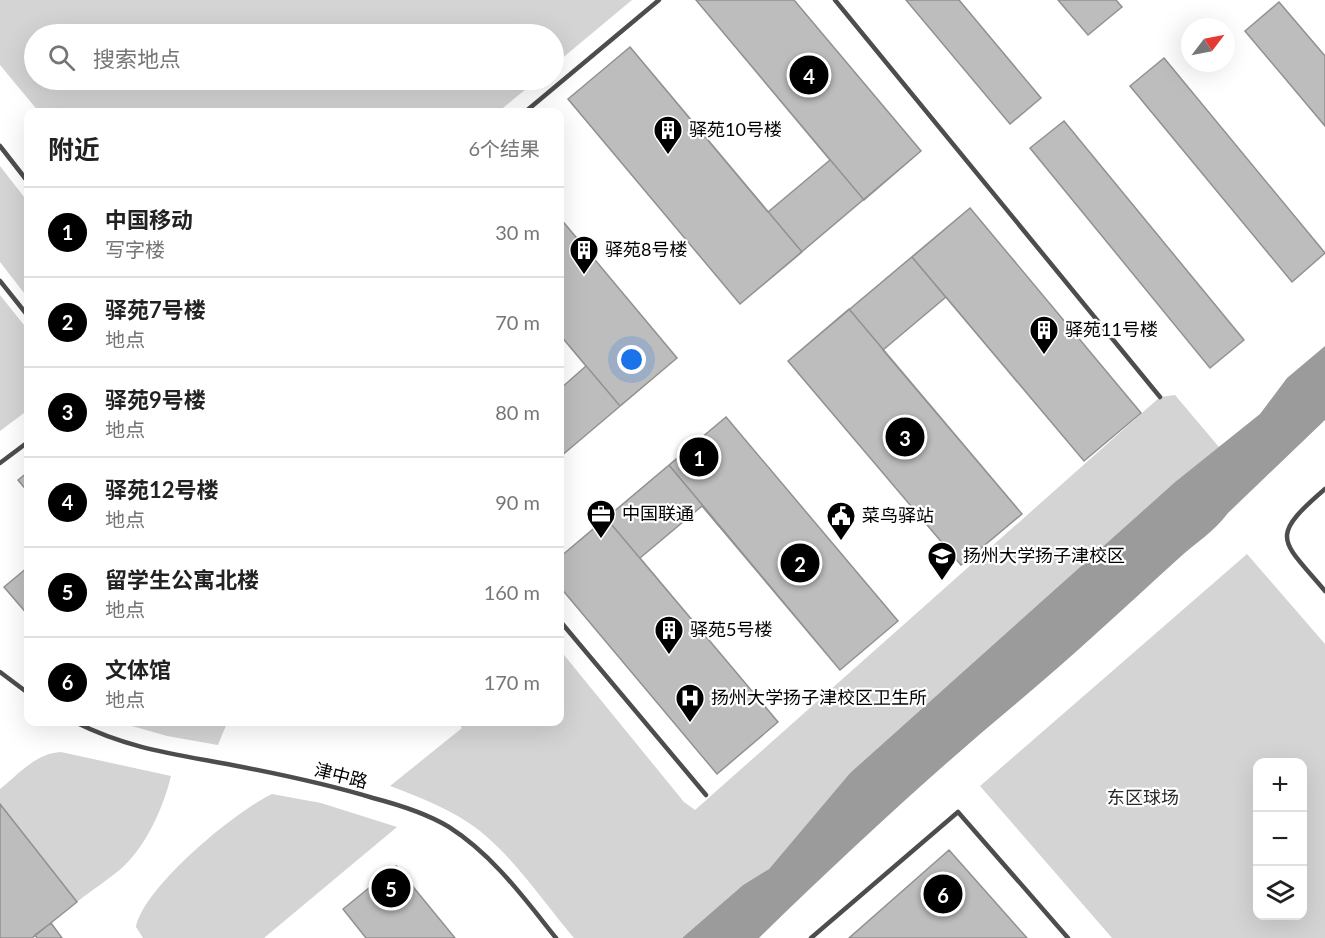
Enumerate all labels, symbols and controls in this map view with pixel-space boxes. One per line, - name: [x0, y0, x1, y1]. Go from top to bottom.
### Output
- north arrow: [1181, 18, 1235, 72]
- search box: [24, 24, 564, 90]
- icon: search: [45, 41, 78, 74]
- text: 搜索地点: [93, 45, 181, 72]
- pin: 4: [790, 52, 828, 98]
- building icon: 驿苑10号楼: [652, 114, 684, 156]
- place label: 驿苑10号楼: [689, 118, 782, 140]
- text: 附近: [48, 133, 100, 165]
- text: 6个结果: [468, 136, 540, 160]
- text: 中国移动: [105, 206, 193, 233]
- text: 1: [62, 220, 73, 244]
- text: 30 m: [495, 220, 540, 244]
- building icon: 驿苑8号楼: [568, 234, 600, 276]
- text: 写字楼: [105, 237, 165, 261]
- place label: 驿苑8号楼: [605, 238, 687, 260]
- text: 驿苑7号楼: [105, 296, 206, 323]
- text: 2: [62, 310, 73, 334]
- text: 70 m: [495, 310, 540, 334]
- building icon: 驿苑11号楼: [1028, 314, 1060, 356]
- place label: 驿苑11号楼: [1065, 318, 1158, 340]
- text: 地点: [105, 327, 145, 351]
- your location: [617, 345, 646, 374]
- text: 驿苑9号楼: [105, 386, 206, 413]
- text: 3: [62, 400, 73, 424]
- text: 80 m: [495, 400, 540, 424]
- pin: 3: [886, 414, 924, 460]
- text: 地点: [105, 417, 145, 441]
- pin: 1: [680, 434, 718, 480]
- text: 驿苑12号楼: [105, 476, 219, 503]
- text: 4: [62, 490, 73, 514]
- text: 90 m: [495, 490, 540, 514]
- office icon: 中国联通: [585, 498, 617, 540]
- public building icon: 菜鸟驿站: [825, 500, 857, 542]
- place label: 中国联通: [622, 502, 694, 524]
- place label: 菜鸟驿站: [862, 504, 934, 526]
- text: 地点: [105, 507, 145, 531]
- pin: 2: [780, 540, 820, 586]
- school or university icon: 扬州大学扬子津校区: [926, 540, 958, 582]
- place label: 扬州大学扬子津校区: [963, 544, 1125, 566]
- text: 留学生公寓北楼: [105, 566, 259, 593]
- text: 5: [62, 580, 73, 604]
- text: 160 m: [484, 580, 540, 604]
- text: 地点: [105, 597, 145, 621]
- building icon: 驿苑5号楼: [653, 614, 685, 656]
- place label: 驿苑5号楼: [690, 618, 772, 640]
- text: 文体馆: [105, 656, 171, 683]
- text: 6: [62, 670, 73, 694]
- text: 170 m: [484, 670, 540, 694]
- hospital icon: 扬州大学扬子津校区卫生所: [674, 682, 706, 724]
- place label: 扬州大学扬子津校区卫生所: [711, 686, 927, 708]
- text: 地点: [105, 687, 145, 711]
- street label: 津中路: [312, 758, 370, 792]
- map controls: [1253, 758, 1307, 920]
- button: +: [1253, 758, 1307, 812]
- park label: 东区球场: [1107, 786, 1179, 808]
- button: −: [1253, 812, 1307, 866]
- pin: 5: [372, 866, 410, 910]
- button: layers: [1253, 866, 1307, 920]
- pin: 6: [924, 872, 962, 916]

